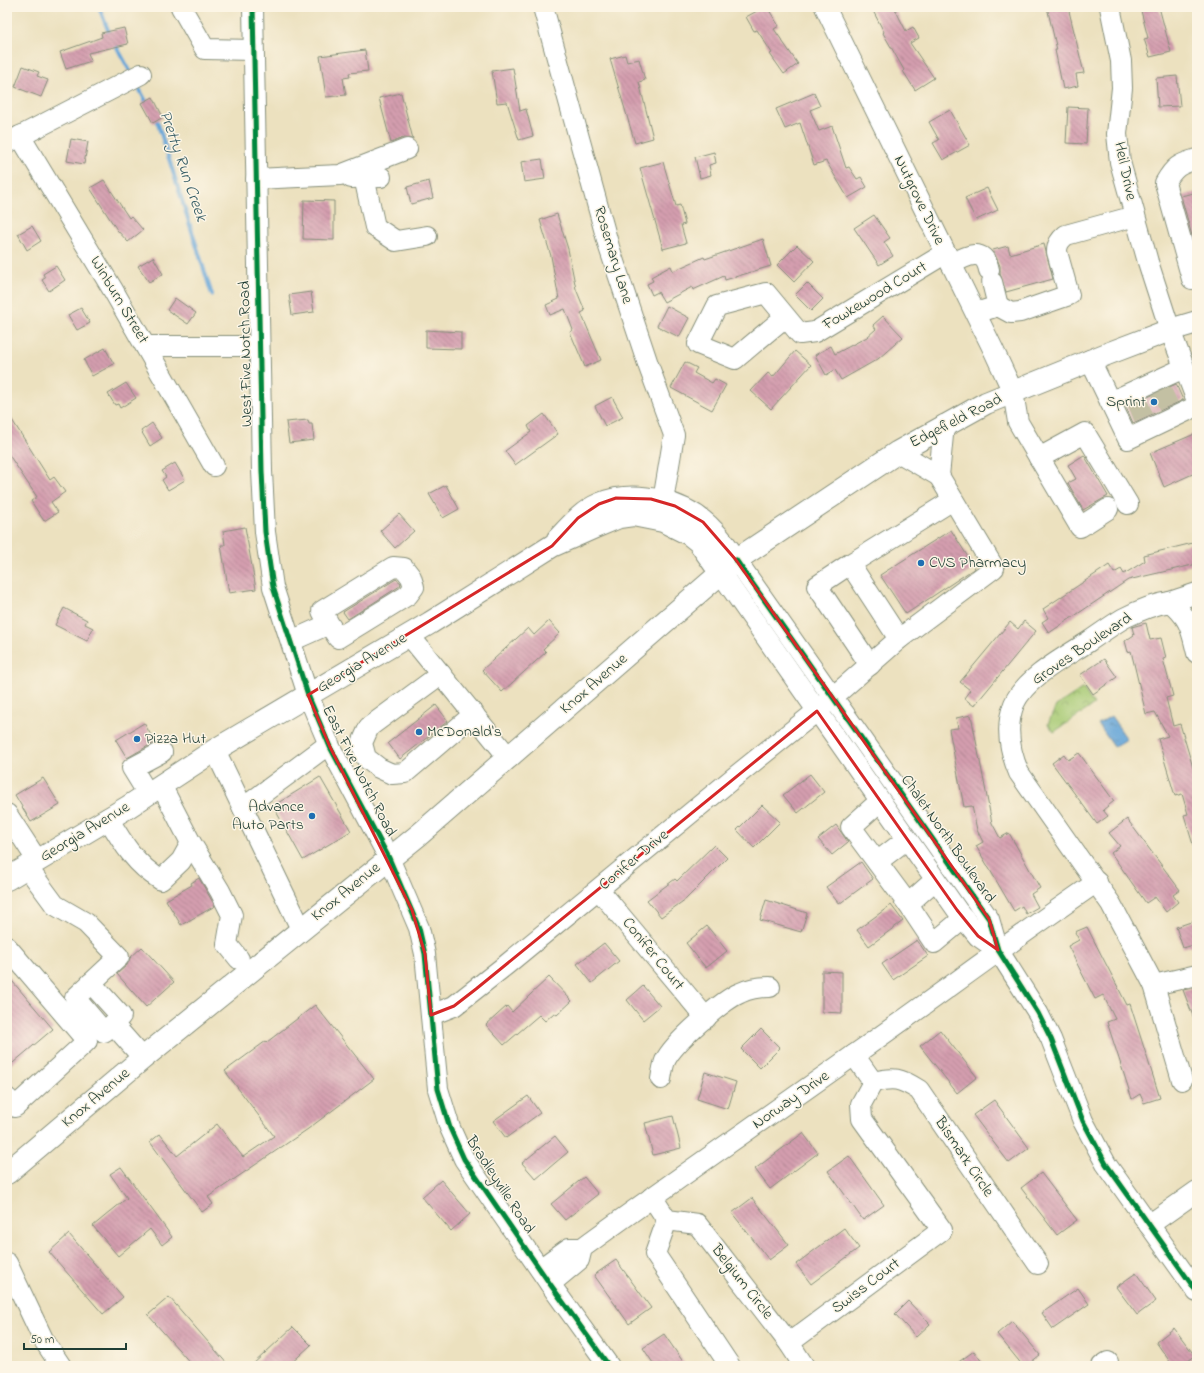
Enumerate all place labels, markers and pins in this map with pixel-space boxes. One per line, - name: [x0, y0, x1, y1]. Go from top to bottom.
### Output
- place label: Sprint: [1106, 390, 1147, 414]
- marker: Sprint: [1149, 397, 1159, 407]
- place label: CVS Pharmacy: [929, 551, 1026, 575]
- marker: CVS Pharmacy: [916, 558, 926, 568]
- place label: McDonald's: [427, 720, 502, 744]
- place label: Pizza Hut: [145, 727, 207, 751]
- marker: McDonald's: [414, 727, 424, 737]
- marker: Pizza Hut: [132, 734, 142, 744]
- place label: Advance Auto Parts: [232, 795, 305, 837]
- marker: Advance Auto Parts: [307, 811, 317, 821]

